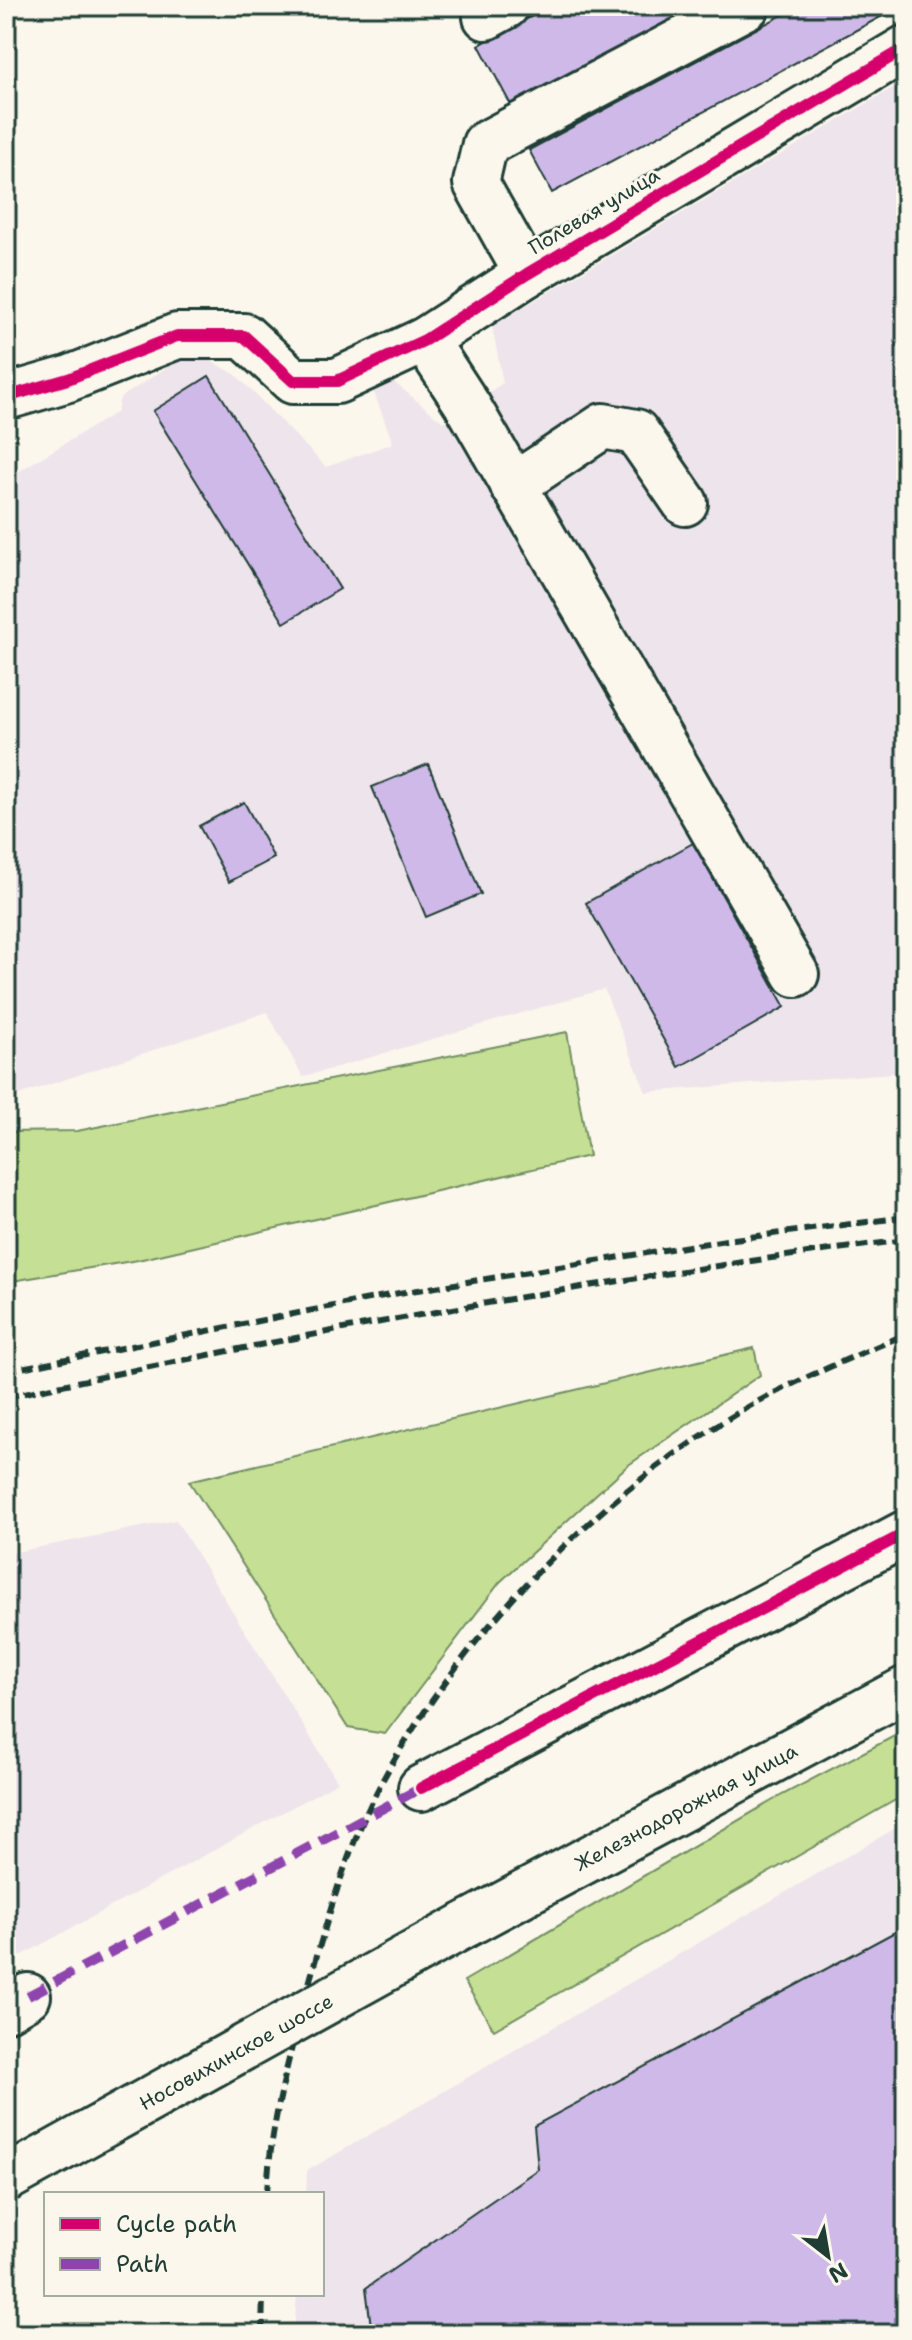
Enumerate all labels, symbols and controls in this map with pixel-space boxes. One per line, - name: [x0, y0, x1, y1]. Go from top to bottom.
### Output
- street label: Полевая улица: [524, 161, 665, 260]
- street label: Железнодорожная улица: [570, 1737, 802, 1877]
- street label: Носовихинское шоссе: [135, 1988, 337, 2116]
- legend: [44, 2192, 324, 2296]
- text: Cycle path: [116, 2208, 237, 2240]
- north arrow: [788, 2216, 868, 2296]
- text: Path: [116, 2248, 168, 2280]
- text: N: [823, 2256, 853, 2290]

